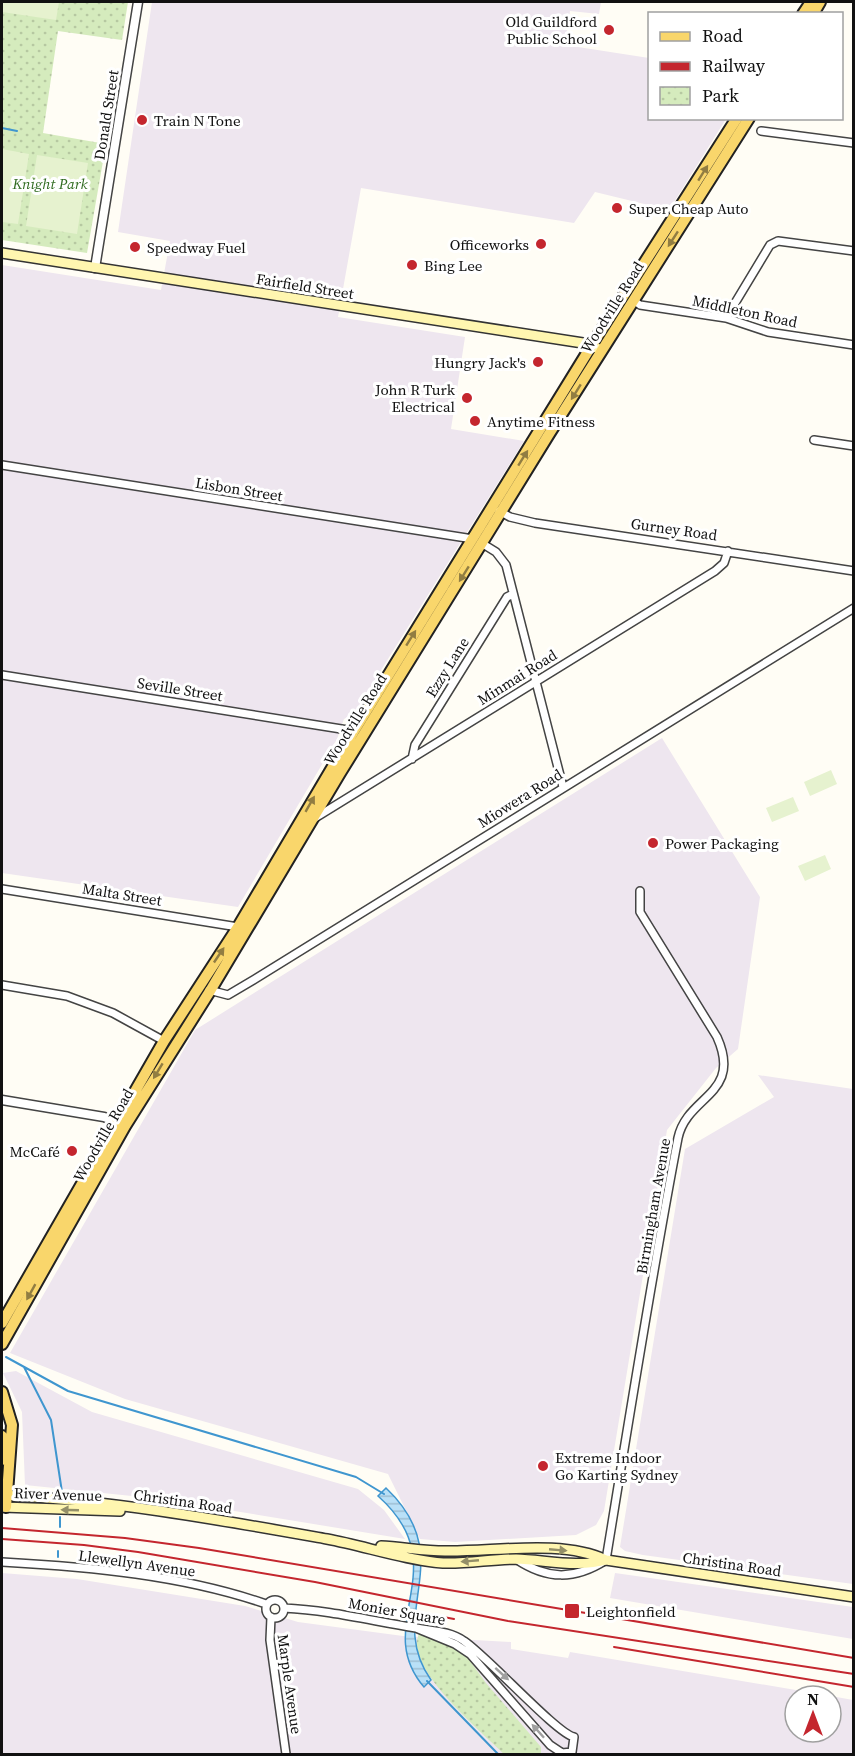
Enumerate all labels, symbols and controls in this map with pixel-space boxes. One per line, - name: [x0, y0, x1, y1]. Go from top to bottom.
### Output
- place label: Old Guildford Public School: [505, 11, 598, 49]
- legend: [648, 12, 843, 120]
- marker: Old Guildford Public School: [602, 23, 616, 37]
- text: Road: [702, 23, 743, 48]
- text: Railway: [702, 53, 766, 78]
- street label: Donald Street: [89, 68, 123, 162]
- text: Park: [702, 83, 739, 108]
- place label: Train N Tone: [154, 110, 241, 131]
- marker: Train N Tone: [135, 113, 149, 127]
- one-way arrow: [698, 164, 709, 181]
- park label: Knight Park: [11, 173, 88, 194]
- place label: Super Cheap Auto: [629, 198, 748, 219]
- marker: Super Cheap Auto: [610, 201, 624, 215]
- one-way arrow: [668, 231, 679, 247]
- place label: Officeworks: [450, 234, 529, 255]
- place label: Speedway Fuel: [147, 237, 246, 258]
- marker: Officeworks: [534, 237, 548, 251]
- marker: Speedway Fuel: [128, 240, 142, 254]
- place label: Bing Lee: [424, 255, 483, 276]
- street label: Woodville Road: [575, 257, 649, 357]
- marker: Bing Lee: [405, 258, 419, 272]
- street label: Fairfield Street: [255, 268, 355, 304]
- street label: Middleton Road: [691, 290, 800, 332]
- place label: Hungry Jack's: [434, 352, 526, 373]
- marker: Hungry Jack's: [531, 355, 545, 369]
- place label: John R Turk Electrical: [374, 379, 456, 417]
- one-way arrow: [570, 384, 581, 400]
- marker: John R Turk Electrical: [460, 391, 474, 405]
- place label: Anytime Fitness: [487, 411, 595, 432]
- marker: Anytime Fitness: [468, 414, 482, 428]
- one-way arrow: [518, 450, 529, 466]
- street label: Lisbon Street: [194, 472, 284, 506]
- street label: Gurney Road: [629, 513, 719, 546]
- one-way arrow: [458, 566, 469, 582]
- one-way arrow: [406, 630, 417, 646]
- street label: Ezzy Lane: [420, 633, 474, 701]
- street label: Minmai Road: [473, 644, 561, 710]
- street label: Woodville Road: [318, 669, 392, 769]
- street label: Seville Street: [136, 672, 224, 706]
- street label: Miowera Road: [474, 763, 567, 832]
- one-way arrow: [305, 795, 315, 812]
- place label: Power Packaging: [665, 833, 779, 854]
- marker: Power Packaging: [646, 836, 660, 850]
- street label: Malta Street: [81, 877, 163, 911]
- one-way arrow: [213, 947, 224, 964]
- one-way arrow: [152, 1063, 163, 1079]
- street label: Woodville Road: [68, 1084, 138, 1185]
- street label: Birmingham Avenue: [631, 1136, 675, 1276]
- place label: McCafé: [10, 1141, 60, 1162]
- marker: McCafé: [65, 1144, 79, 1158]
- one-way arrow: [27, 1283, 37, 1300]
- place label: Extreme Indoor Go Karting Sydney: [555, 1447, 679, 1485]
- marker: Extreme Indoor Go Karting Sydney: [536, 1459, 550, 1473]
- street label: River Avenue: [14, 1482, 103, 1506]
- street label: Christina Road: [132, 1484, 234, 1518]
- one-way arrow: [60, 1506, 79, 1515]
- street label: Llewellyn Avenue: [77, 1544, 197, 1582]
- one-way arrow: [549, 1546, 568, 1555]
- street label: Christina Road: [681, 1547, 783, 1581]
- one-way arrow: [461, 1557, 480, 1566]
- street label: Monier Square: [347, 1592, 448, 1630]
- place label: Leightonfield: [586, 1601, 676, 1622]
- marker: Leightonfield: [563, 1602, 581, 1620]
- street label: Marple Avenue: [273, 1633, 307, 1736]
- one-way arrow: [494, 1667, 509, 1680]
- north arrow: [783, 1684, 843, 1744]
- text: N: [807, 1688, 819, 1710]
- one-way arrow: [531, 1724, 545, 1738]

